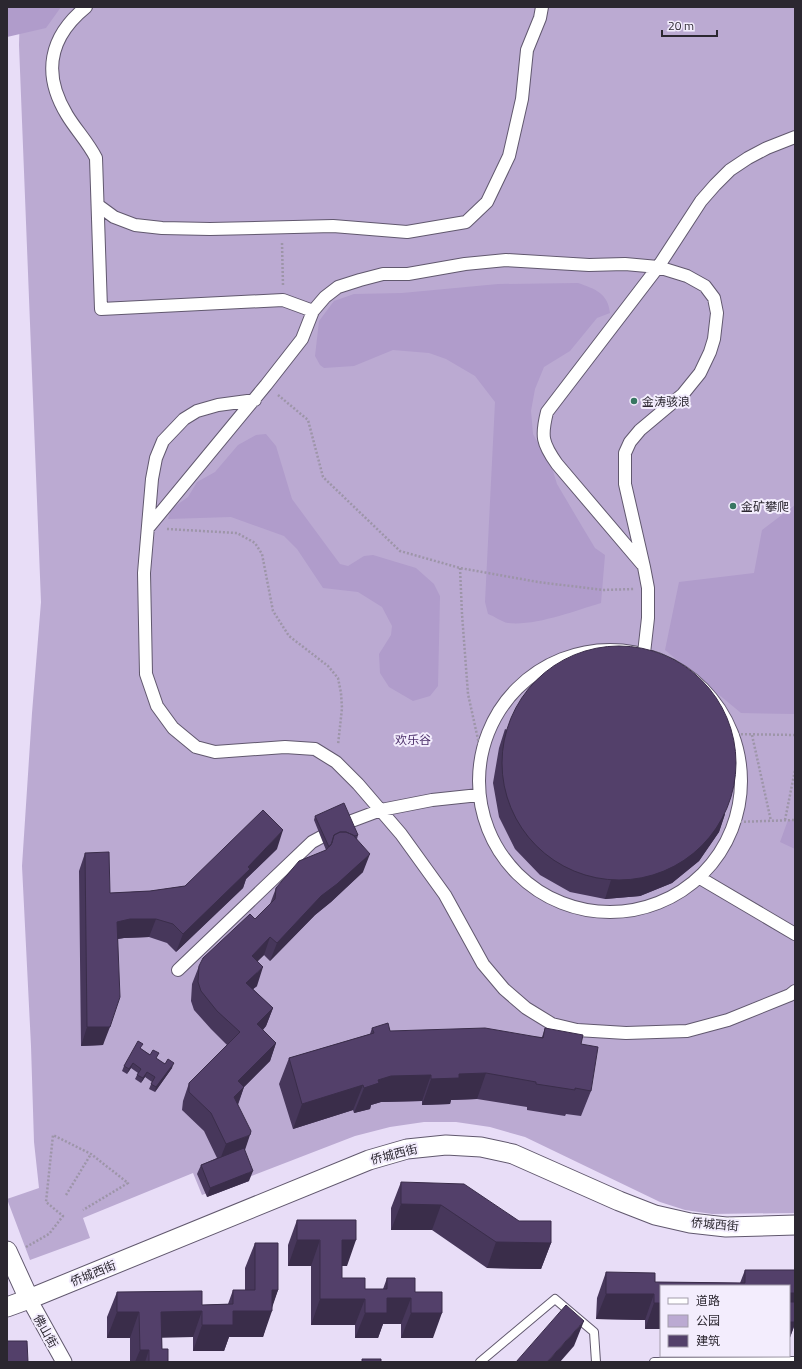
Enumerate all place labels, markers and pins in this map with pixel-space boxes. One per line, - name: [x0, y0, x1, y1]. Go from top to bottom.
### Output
- place label: 金涛骇浪: [642, 392, 690, 411]
- marker: 金涛骇浪: [629, 396, 639, 406]
- place label: 金矿攀爬: [741, 497, 789, 516]
- marker: 金矿攀爬: [728, 501, 738, 511]

